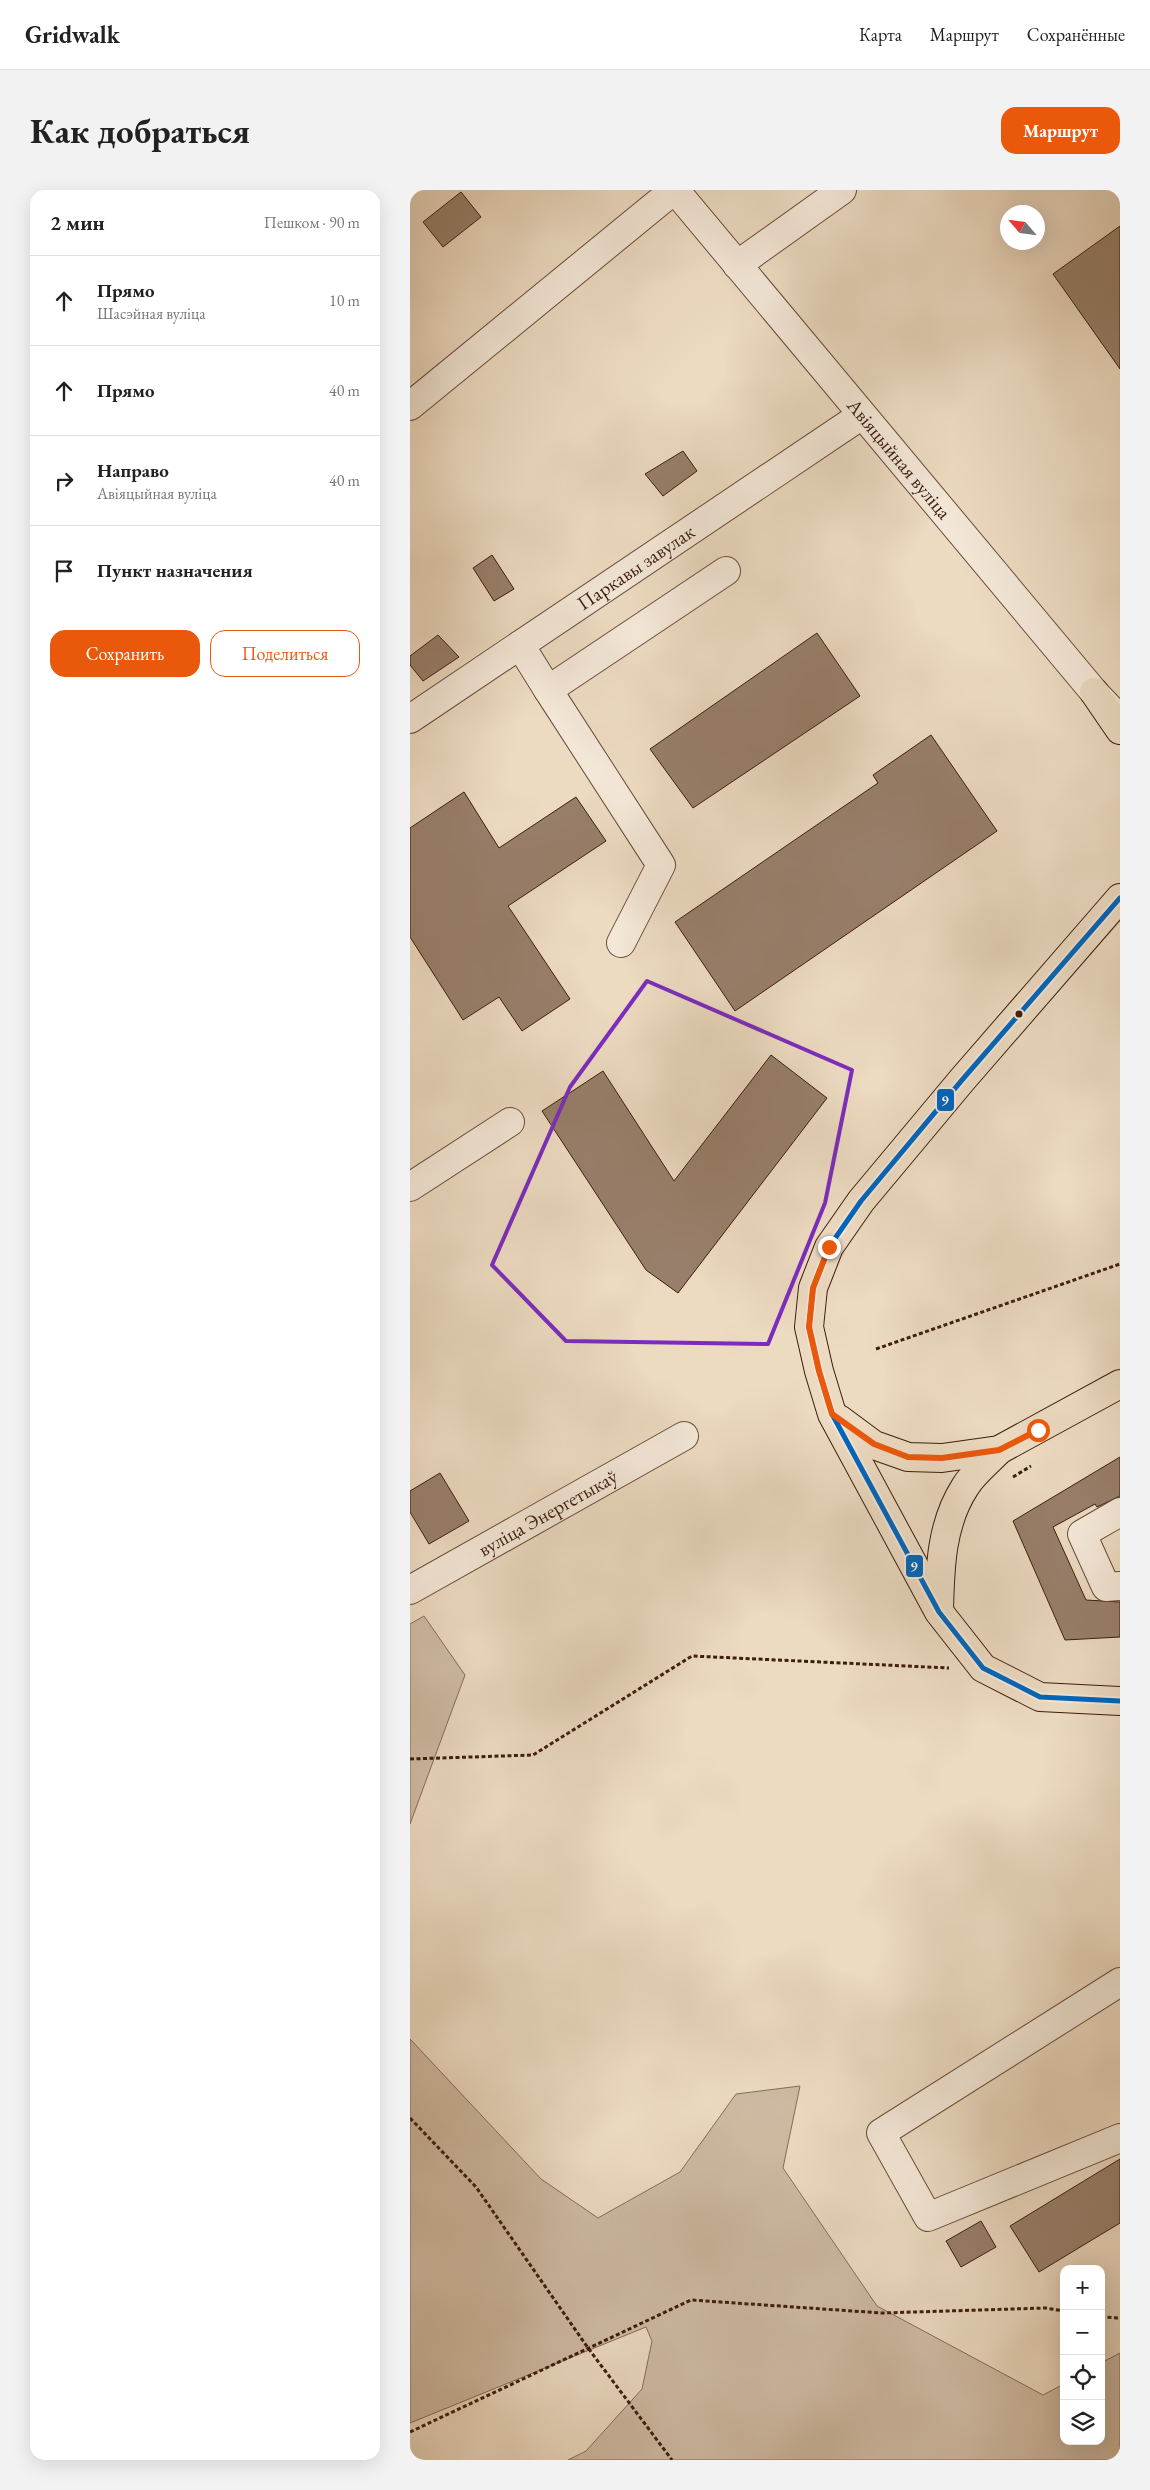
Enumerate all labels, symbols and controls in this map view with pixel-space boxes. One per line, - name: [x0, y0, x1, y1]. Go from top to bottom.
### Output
- text: Gridwalk: [25, 19, 120, 50]
- text: Карта: [859, 23, 902, 46]
- text: Маршрут: [930, 23, 999, 46]
- text: Сохранённые: [1027, 23, 1125, 46]
- button: Маршрут: [1001, 107, 1120, 154]
- text: Как добраться: [30, 108, 250, 153]
- north arrow: [1000, 205, 1045, 250]
- text: 2 мин: [50, 209, 105, 236]
- text: Пешком · 90 m: [264, 212, 360, 233]
- text: Прямо: [97, 278, 155, 303]
- icon: ahead: [50, 287, 78, 315]
- text: 10 m: [329, 290, 360, 311]
- text: Шасэйная вуліца: [97, 303, 206, 324]
- icon: ahead: [50, 377, 78, 405]
- text: Прямо: [97, 378, 155, 403]
- text: 40 m: [329, 380, 360, 401]
- street label: Авіяцыйная вуліца: [841, 392, 957, 525]
- text: Направо: [97, 458, 169, 483]
- icon: right: [50, 467, 78, 495]
- text: 40 m: [329, 470, 360, 491]
- text: Авіяцыйная вуліца: [97, 483, 217, 504]
- street label: Паркавы завулак: [572, 518, 700, 616]
- icon: arrive: [50, 557, 78, 585]
- text: Пункт назначения: [97, 558, 253, 583]
- button: Сохранить: [50, 630, 200, 677]
- button: Поделиться: [210, 630, 360, 677]
- unlabelled marker: [1014, 1009, 1024, 1019]
- line badge: 9: [936, 1088, 955, 1112]
- text: 9: [941, 1091, 949, 1109]
- route end: [818, 1236, 841, 1259]
- route start: [1027, 1419, 1050, 1442]
- street label: вуліца Энергетыкаў: [473, 1463, 622, 1562]
- line badge: 9: [905, 1554, 924, 1578]
- text: 9: [910, 1557, 918, 1575]
- map controls: [1060, 2265, 1105, 2445]
- button: +: [1060, 2265, 1105, 2310]
- button: −: [1060, 2310, 1105, 2355]
- button: locate: [1060, 2355, 1105, 2400]
- button: layers: [1060, 2400, 1105, 2445]

